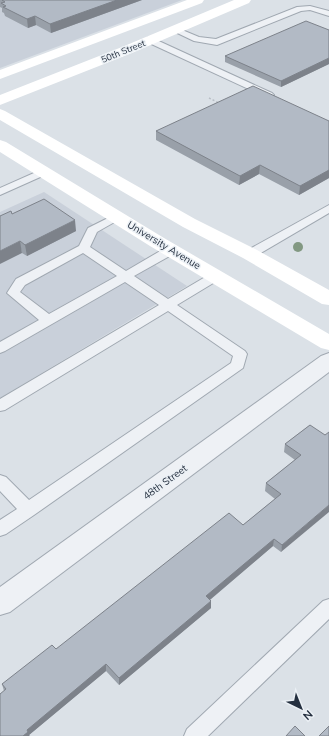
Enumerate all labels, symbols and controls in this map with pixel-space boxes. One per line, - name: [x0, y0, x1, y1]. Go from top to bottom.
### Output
- street label: 50th Street: [99, 37, 147, 65]
- street label: University Avenue: [125, 218, 203, 272]
- street label: 48th Street: [140, 461, 190, 502]
- north arrow: [281, 688, 321, 728]
- text: N: [300, 707, 316, 723]

